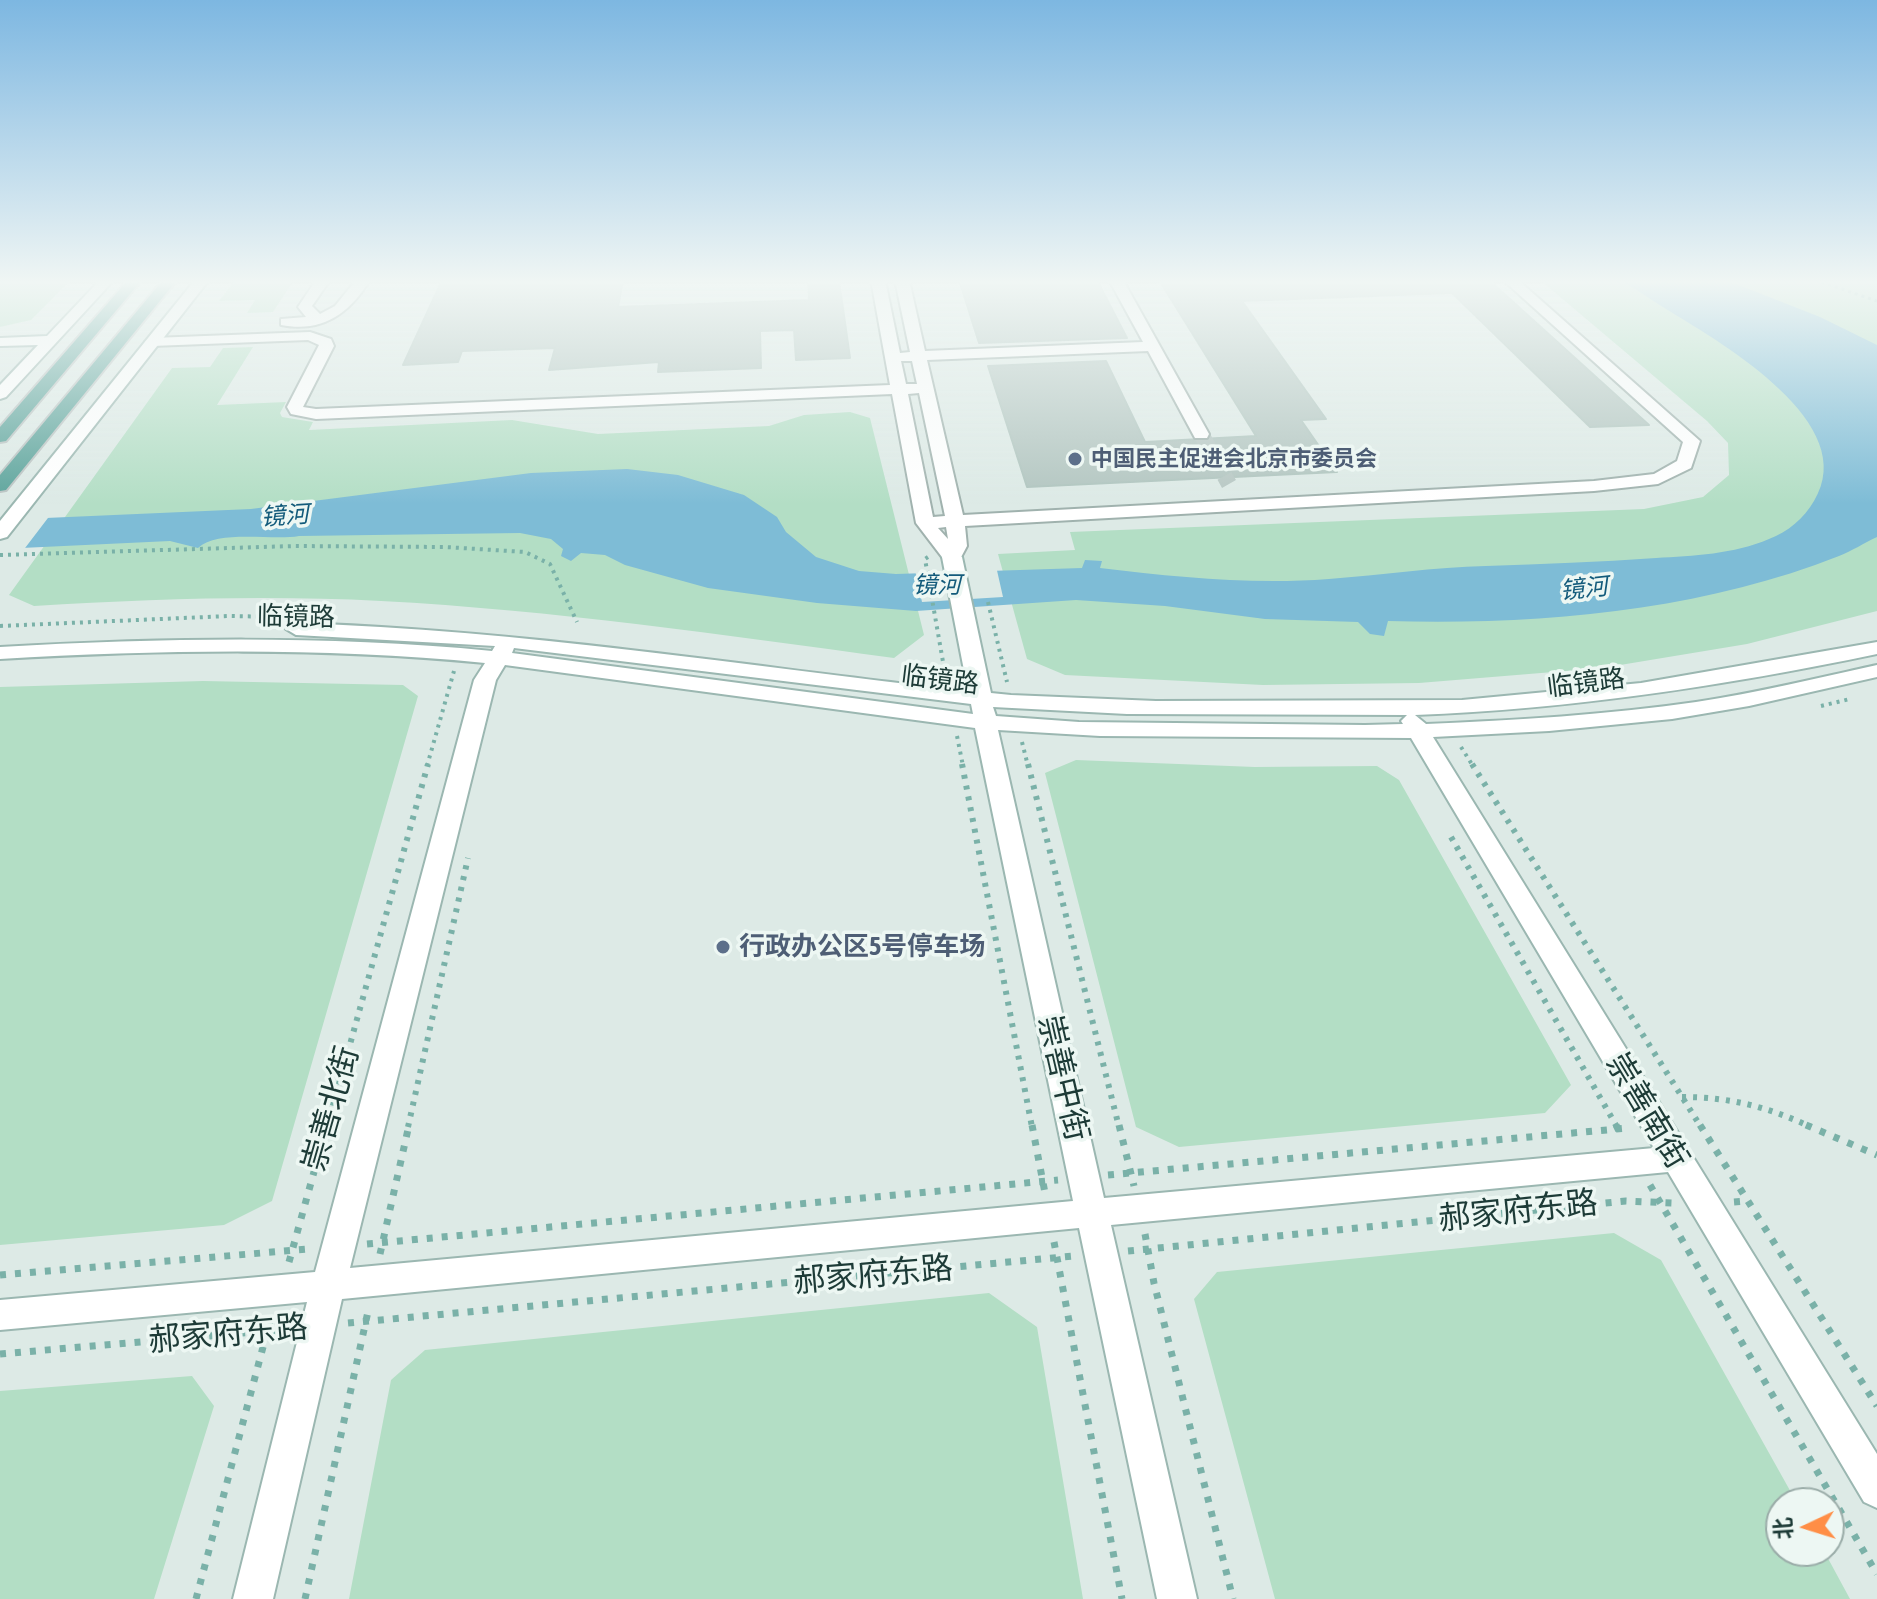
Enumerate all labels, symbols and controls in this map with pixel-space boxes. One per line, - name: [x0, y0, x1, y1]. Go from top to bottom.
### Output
- place label: 中国民主促进会北京市委员会: [1091, 446, 1377, 472]
- marker: 中国民主促进会北京市委员会: [1066, 450, 1084, 468]
- water label: 镜河: [260, 500, 310, 532]
- water label: 镜河: [913, 571, 961, 599]
- water label: 镜河: [1559, 572, 1609, 606]
- street label: 临镜路: [257, 601, 335, 633]
- street label: 临镜路: [899, 660, 981, 700]
- street label: 临镜路: [1545, 663, 1627, 703]
- place label: 行政办公区5号停车场: [739, 931, 985, 963]
- marker: 行政办公区5号停车场: [714, 938, 732, 956]
- street label: 崇善中街: [1030, 1011, 1096, 1145]
- street label: 崇善北街: [295, 1042, 367, 1176]
- street label: 崇善南街: [1598, 1046, 1696, 1176]
- street label: 郝家府东路: [1436, 1184, 1600, 1238]
- street label: 郝家府东路: [792, 1249, 954, 1301]
- street label: 郝家府东路: [147, 1308, 309, 1360]
- north arrow: [1765, 1487, 1845, 1567]
- text: 北: [1769, 1517, 1797, 1540]

